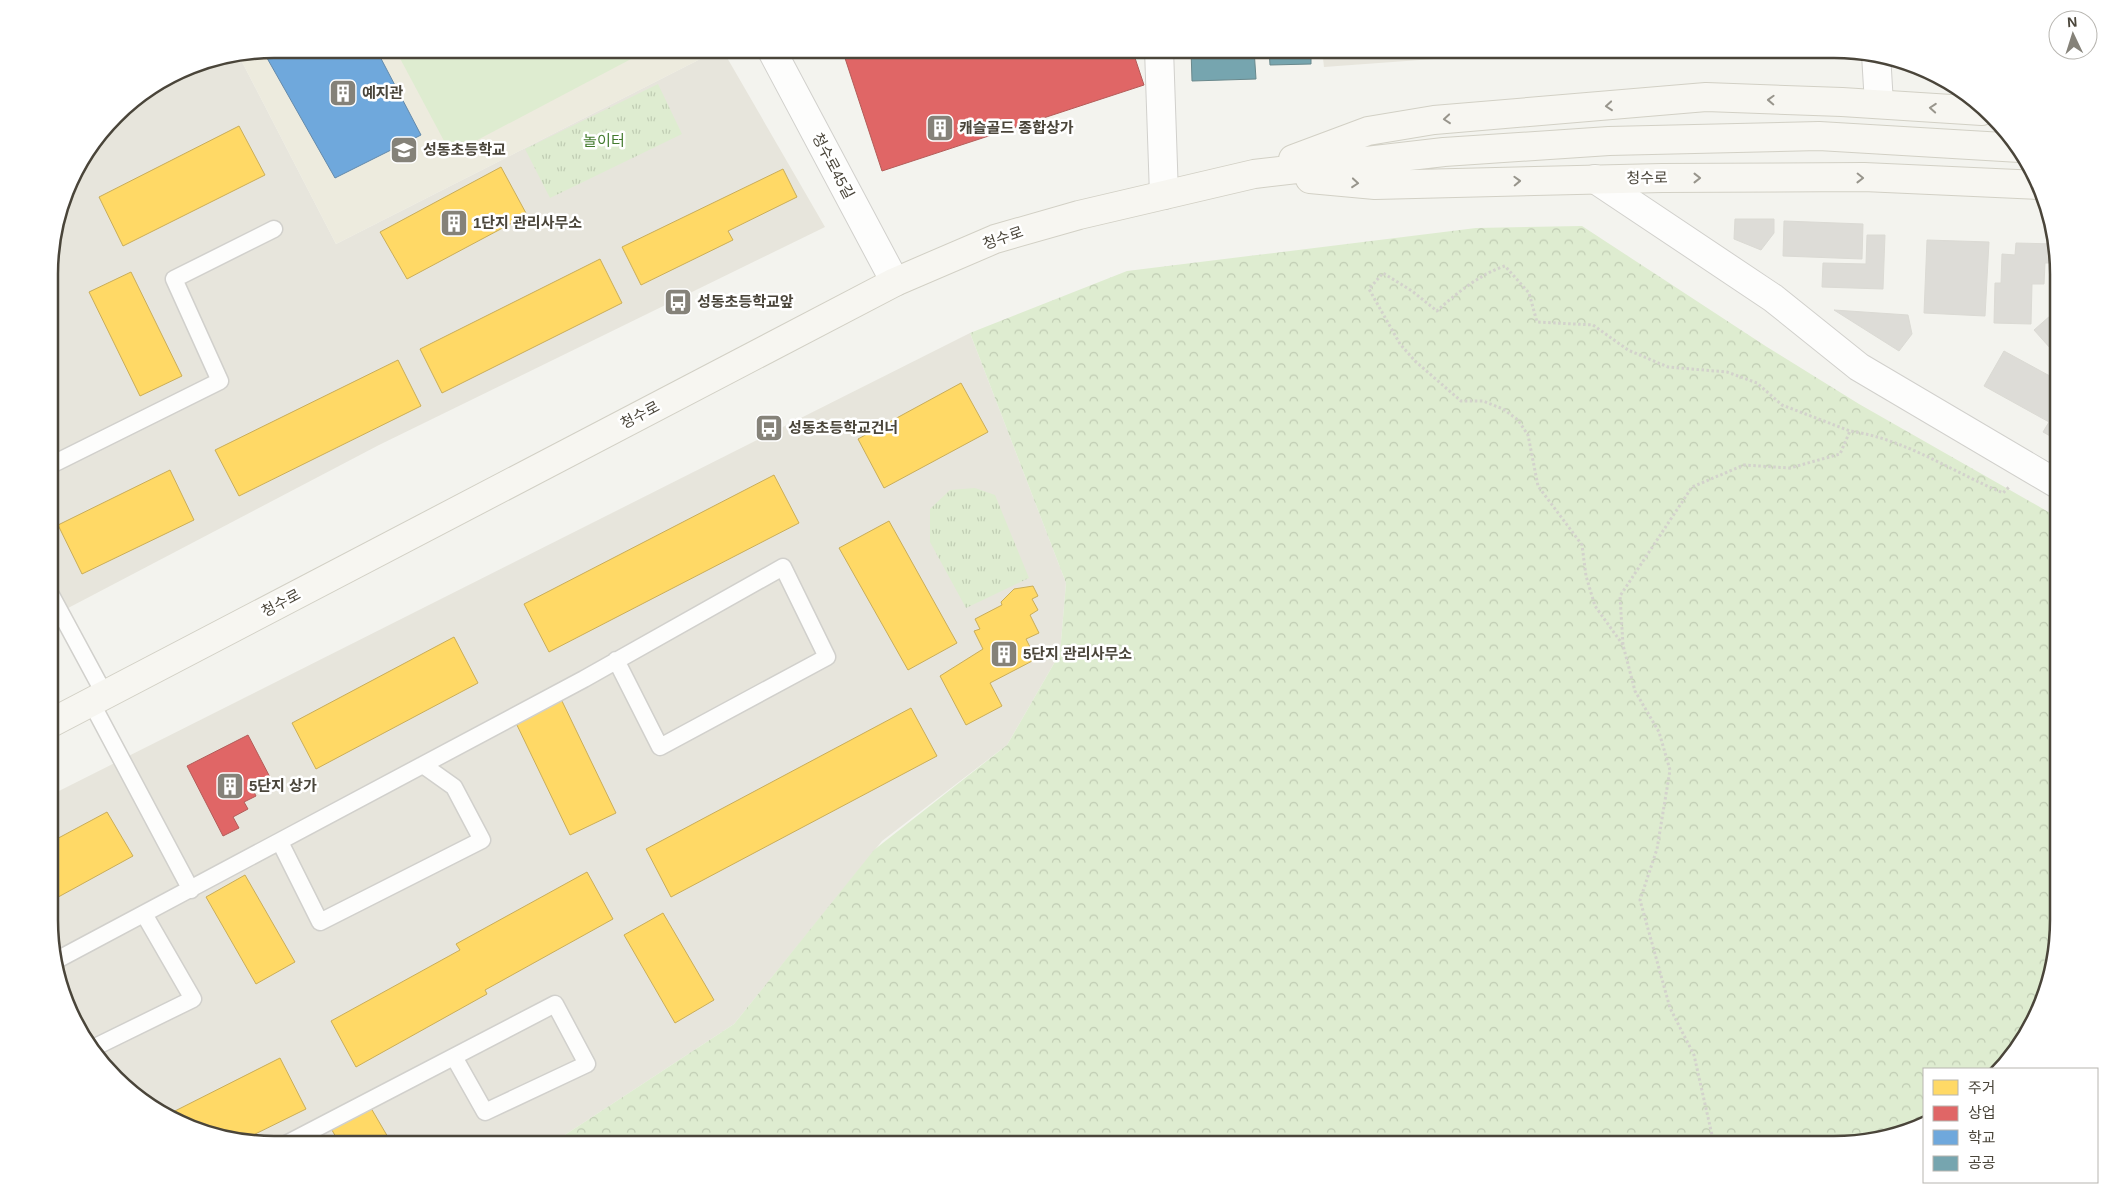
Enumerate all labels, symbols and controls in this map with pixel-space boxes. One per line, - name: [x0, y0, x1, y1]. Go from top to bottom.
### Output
- north arrow: [2048, 10, 2098, 60]
- text: N: [2066, 14, 2078, 30]
- building icon: 예지관: [328, 78, 358, 108]
- place label: 예지관: [362, 84, 404, 101]
- one-way arrow: [1767, 94, 1775, 105]
- one-way arrow: [1605, 100, 1613, 111]
- one-way arrow: [1929, 103, 1937, 114]
- building icon: 캐슬골드 종합상가: [925, 113, 955, 143]
- one-way arrow: [1443, 114, 1451, 125]
- place label: 캐슬골드 종합상가: [959, 119, 1074, 136]
- street label: 청수로45길: [809, 130, 858, 201]
- park label: 놀이터: [583, 132, 625, 149]
- school or university icon: 성동초등학교: [389, 135, 419, 165]
- place label: 성동초등학교: [423, 141, 506, 158]
- street label: 청수로: [1626, 169, 1668, 186]
- one-way arrow: [1856, 172, 1864, 183]
- one-way arrow: [1694, 173, 1702, 183]
- one-way arrow: [1514, 176, 1522, 186]
- one-way arrow: [1351, 177, 1359, 188]
- building icon: 1단지 관리사무소: [439, 208, 469, 238]
- place label: 1단지 관리사무소: [473, 214, 582, 231]
- street label: 청수로: [980, 223, 1025, 252]
- bus stop icon: 성동초등학교앞: [663, 287, 693, 317]
- place label: 성동초등학교앞: [697, 293, 794, 310]
- street label: 청수로: [617, 397, 662, 432]
- bus stop icon: 성동초등학교건너: [754, 413, 784, 443]
- place label: 성동초등학교건너: [788, 419, 898, 436]
- street label: 청수로: [258, 585, 303, 620]
- building icon: 5단지 관리사무소: [989, 639, 1019, 669]
- place label: 5단지 관리사무소: [1023, 645, 1132, 662]
- building icon: 5단지 상가: [215, 771, 245, 801]
- place label: 5단지 상가: [249, 777, 317, 794]
- legend: [1923, 1068, 2098, 1183]
- text: 주거: [1968, 1079, 1996, 1096]
- text: 상업: [1968, 1104, 1996, 1121]
- text: 학교: [1968, 1129, 1996, 1146]
- text: 공공: [1968, 1154, 1996, 1171]

